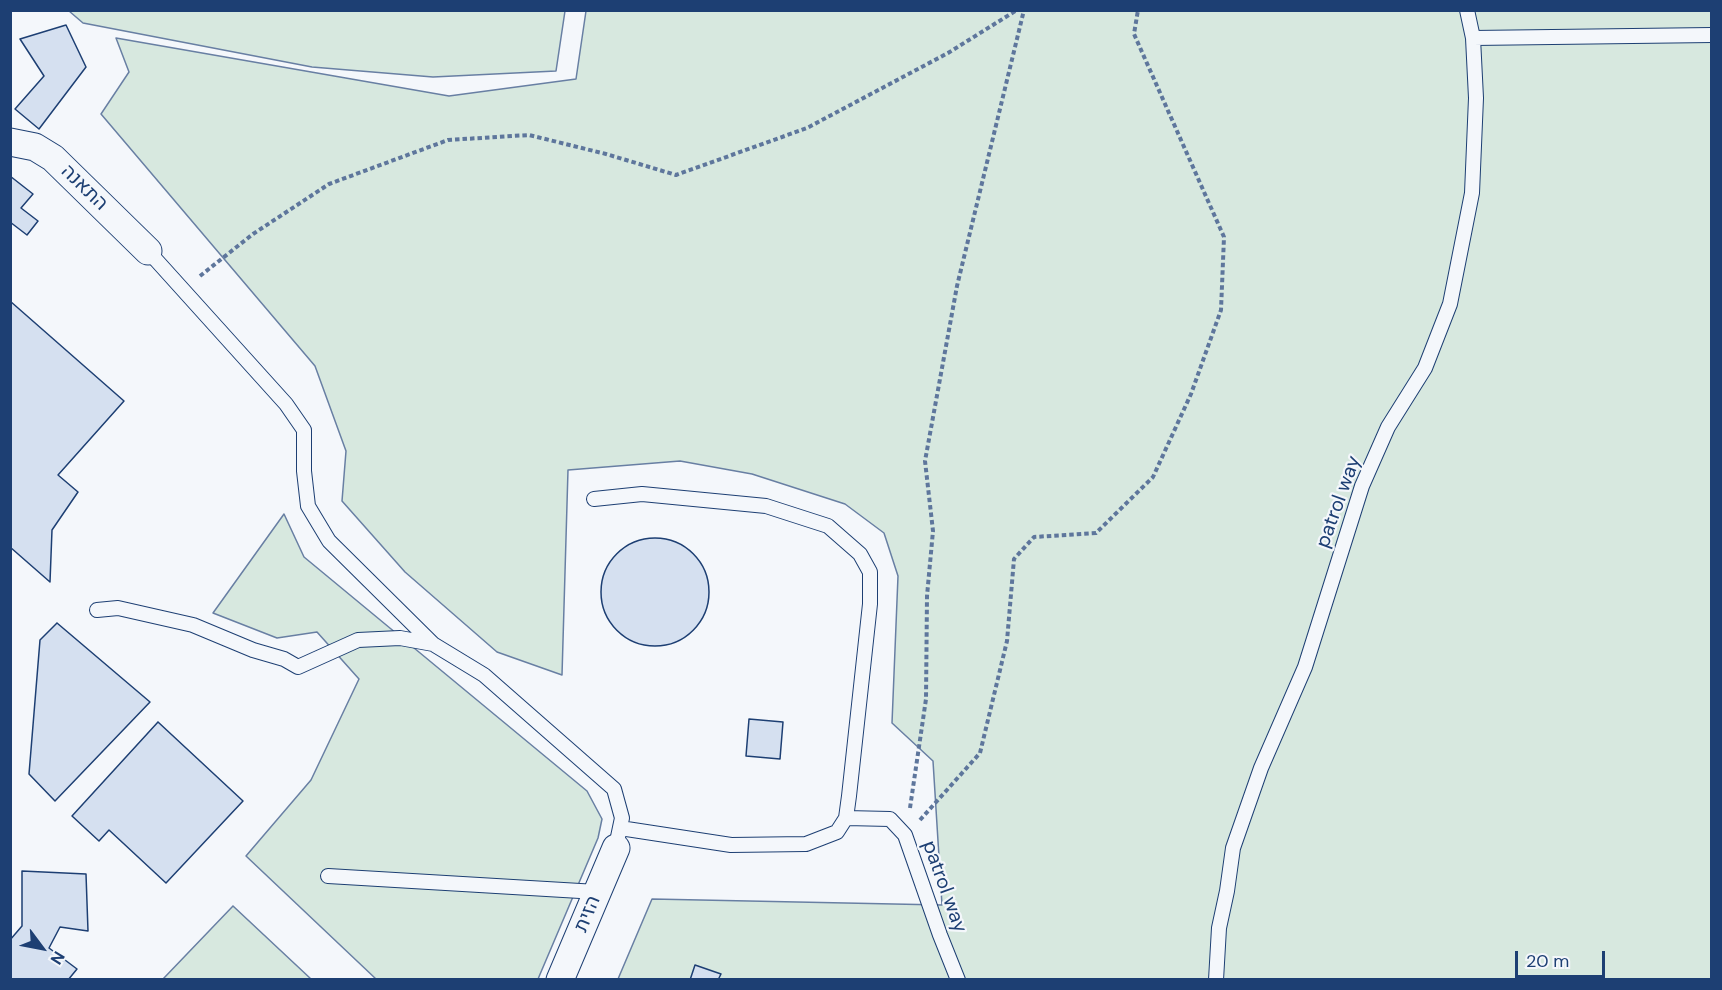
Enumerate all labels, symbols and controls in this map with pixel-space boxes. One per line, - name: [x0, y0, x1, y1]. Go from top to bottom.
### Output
- street label: התאנה: [55, 160, 113, 216]
- street label: patrol way: [1311, 453, 1367, 551]
- street label: patrol way: [916, 838, 972, 936]
- street label: הזית: [570, 892, 606, 936]
- north arrow: [12, 918, 72, 978]
- scale bar: [1518, 939, 1608, 977]
- text: N: [46, 947, 70, 968]
- text: 20 m: [1526, 949, 1569, 973]

